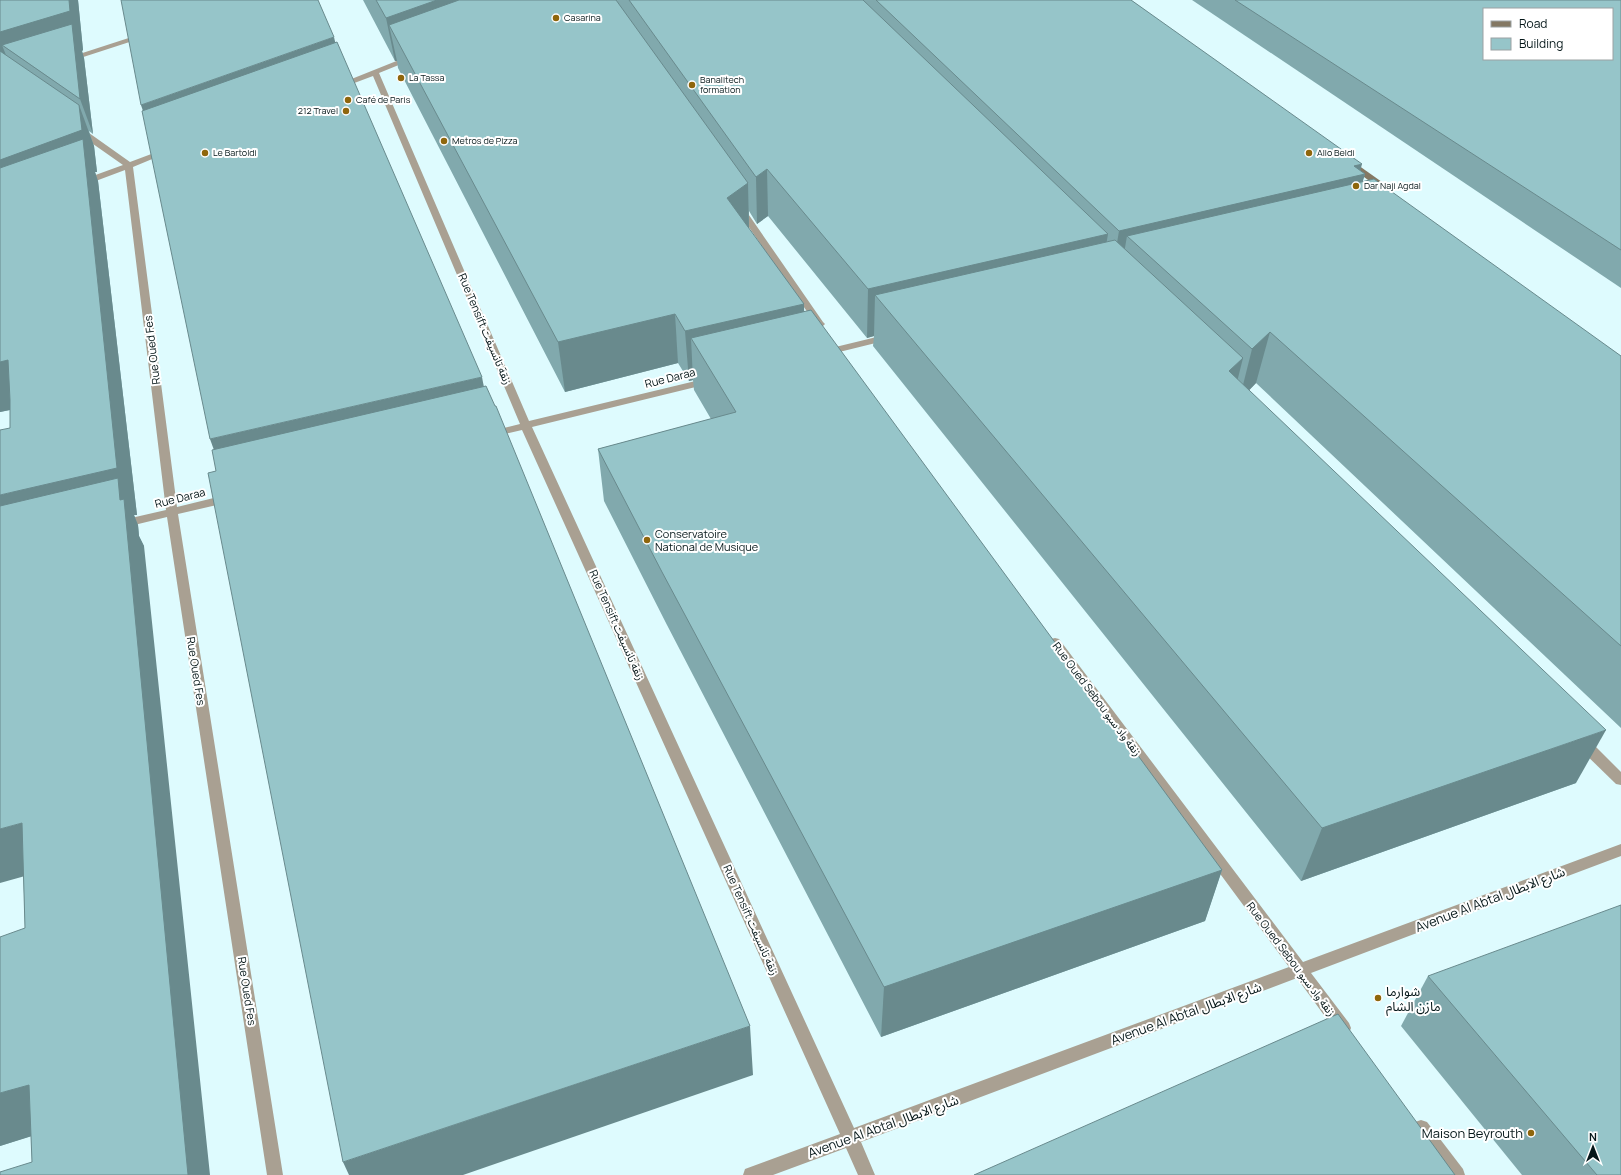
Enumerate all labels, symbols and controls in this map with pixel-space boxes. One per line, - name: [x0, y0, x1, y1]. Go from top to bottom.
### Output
- legend: [1483, 8, 1613, 60]
- place label: Casarina: [564, 11, 601, 24]
- marker: Casarina: [551, 13, 561, 23]
- text: Road: [1519, 15, 1547, 32]
- text: Building: [1519, 35, 1563, 52]
- place label: La Tassa: [409, 71, 445, 84]
- marker: La Tassa: [396, 73, 406, 83]
- place label: Banalitech formation: [700, 73, 744, 96]
- marker: Banalitech formation: [687, 80, 697, 90]
- place label: Café de Paris: [356, 93, 411, 106]
- marker: Café de Paris: [343, 95, 353, 105]
- place label: 212 Travel: [298, 104, 338, 117]
- marker: 212 Travel: [341, 106, 351, 116]
- place label: Metros de Pizza: [452, 134, 518, 147]
- marker: Metros de Pizza: [439, 136, 449, 146]
- place label: Le Bartoldi: [213, 146, 257, 159]
- place label: Allo Beldi: [1317, 146, 1354, 159]
- marker: Le Bartoldi: [200, 148, 210, 158]
- marker: Allo Beldi: [1304, 148, 1314, 158]
- place label: Dar Naji Agdal: [1364, 179, 1421, 192]
- marker: Dar Naji Agdal: [1351, 181, 1361, 191]
- street label: Rue Tensift زنقة تانسيفت: [455, 271, 516, 387]
- street label: Rue Oued Fes: [140, 315, 163, 385]
- street label: Rue Daraa: [643, 364, 697, 391]
- street label: Rue Daraa: [153, 484, 207, 511]
- place label: Conservatoire National de Musique: [655, 526, 759, 554]
- marker: Conservatoire National de Musique: [642, 535, 652, 545]
- street label: Rue Tensift زنقة تانسيفت: [586, 567, 649, 682]
- street label: Rue Oued Fes: [184, 636, 209, 707]
- street label: Rue Oued Sebou زنقة واد سبو: [1050, 639, 1145, 759]
- street label: Rue Tensift زنقة تانسيفت: [720, 862, 783, 977]
- street label: Avenue Al Abtal شارع الابطال: [1412, 862, 1568, 938]
- street label: Rue Oued Sebou زنقة واد سبو: [1244, 899, 1339, 1019]
- street label: Rue Oued Fes: [235, 956, 260, 1027]
- street label: Avenue Al Abtal شارع الابطال: [1108, 977, 1265, 1051]
- place label: شوارما مازن الشام: [1386, 982, 1441, 1016]
- marker: شوارما مازن الشام: [1373, 993, 1383, 1003]
- street label: Avenue Al Abtal شارع الابطال: [805, 1090, 962, 1164]
- place label: Maison Beyrouth: [1422, 1124, 1523, 1142]
- north arrow: [1573, 1127, 1613, 1167]
- marker: Maison Beyrouth: [1526, 1128, 1536, 1138]
- text: N: [1589, 1129, 1597, 1144]

